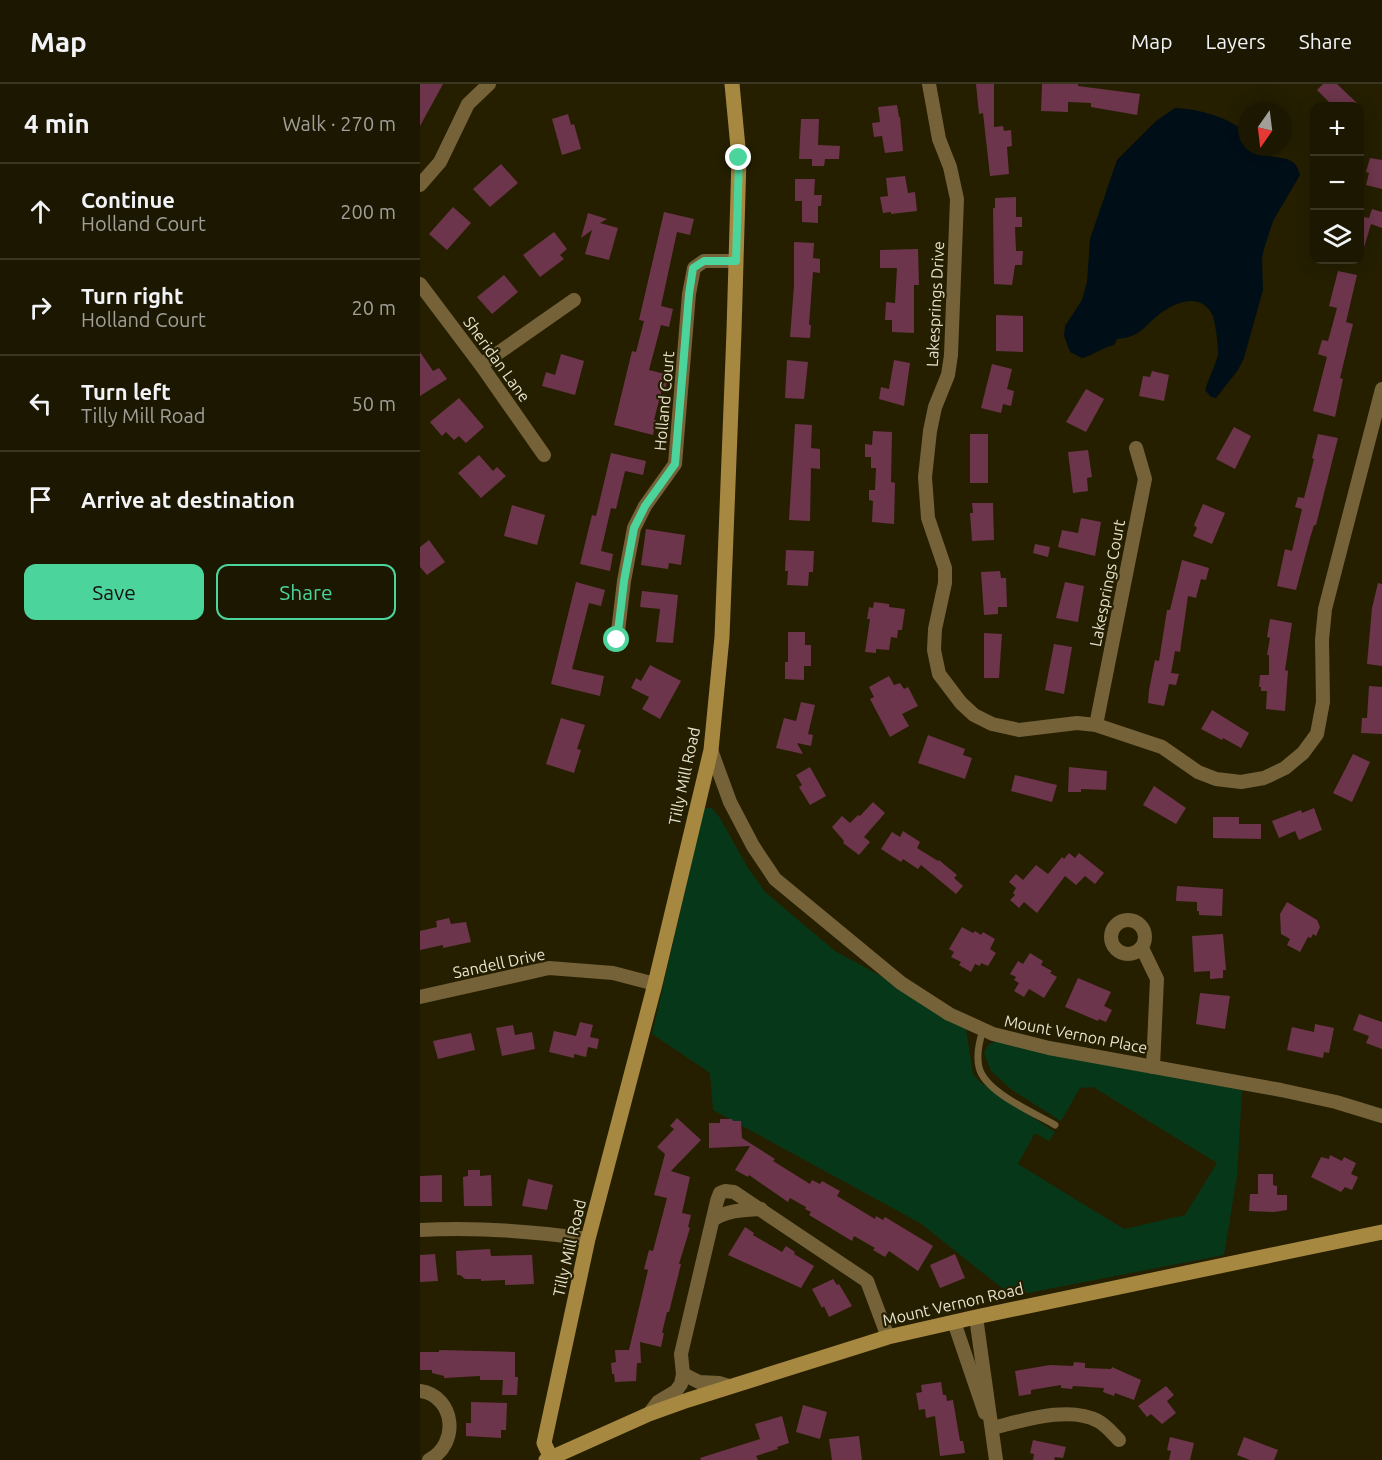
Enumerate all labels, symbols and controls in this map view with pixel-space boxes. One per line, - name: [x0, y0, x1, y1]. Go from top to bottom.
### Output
- text: Map: [30, 26, 87, 57]
- text: Map: [1131, 29, 1172, 53]
- text: Layers: [1205, 29, 1266, 53]
- text: Share: [1299, 29, 1352, 53]
- north arrow: [1238, 102, 1292, 156]
- map controls: [1310, 102, 1364, 264]
- button: +: [1310, 102, 1364, 156]
- text: 4 min: [24, 109, 90, 138]
- text: Walk · 270 m: [283, 112, 396, 135]
- route end: [725, 144, 751, 170]
- button: −: [1310, 156, 1364, 210]
- text: Continue: [81, 187, 175, 212]
- icon: ahead: [24, 195, 57, 228]
- text: 200 m: [340, 200, 396, 223]
- button: layers: [1310, 210, 1364, 264]
- text: Holland Court: [81, 212, 206, 235]
- street label: Lakesprings Drive: [923, 241, 947, 367]
- text: Turn right: [81, 283, 183, 308]
- icon: right: [24, 291, 57, 324]
- text: 20 m: [352, 296, 396, 319]
- text: Holland Court: [81, 308, 206, 331]
- street label: Sheridan Lane: [460, 313, 534, 405]
- street label: Holland Court: [651, 350, 677, 452]
- text: Turn left: [81, 379, 171, 404]
- icon: left: [24, 387, 57, 420]
- text: 50 m: [352, 392, 396, 415]
- text: Tilly Mill Road: [81, 404, 206, 427]
- icon: arrive: [24, 483, 57, 516]
- text: Arrive at destination: [81, 487, 295, 512]
- street label: Lakesprings Court: [1086, 517, 1128, 648]
- button: Save: [24, 564, 204, 620]
- button: Share: [216, 564, 396, 620]
- route start: [603, 626, 629, 652]
- street label: Tilly Mill Road: [665, 725, 703, 827]
- street label: Sandell Drive: [451, 944, 547, 982]
- street label: Mount Vernon Place: [1003, 1011, 1149, 1057]
- street label: Tilly Mill Road: [549, 1197, 589, 1299]
- street label: Mount Vernon Road: [881, 1279, 1025, 1329]

